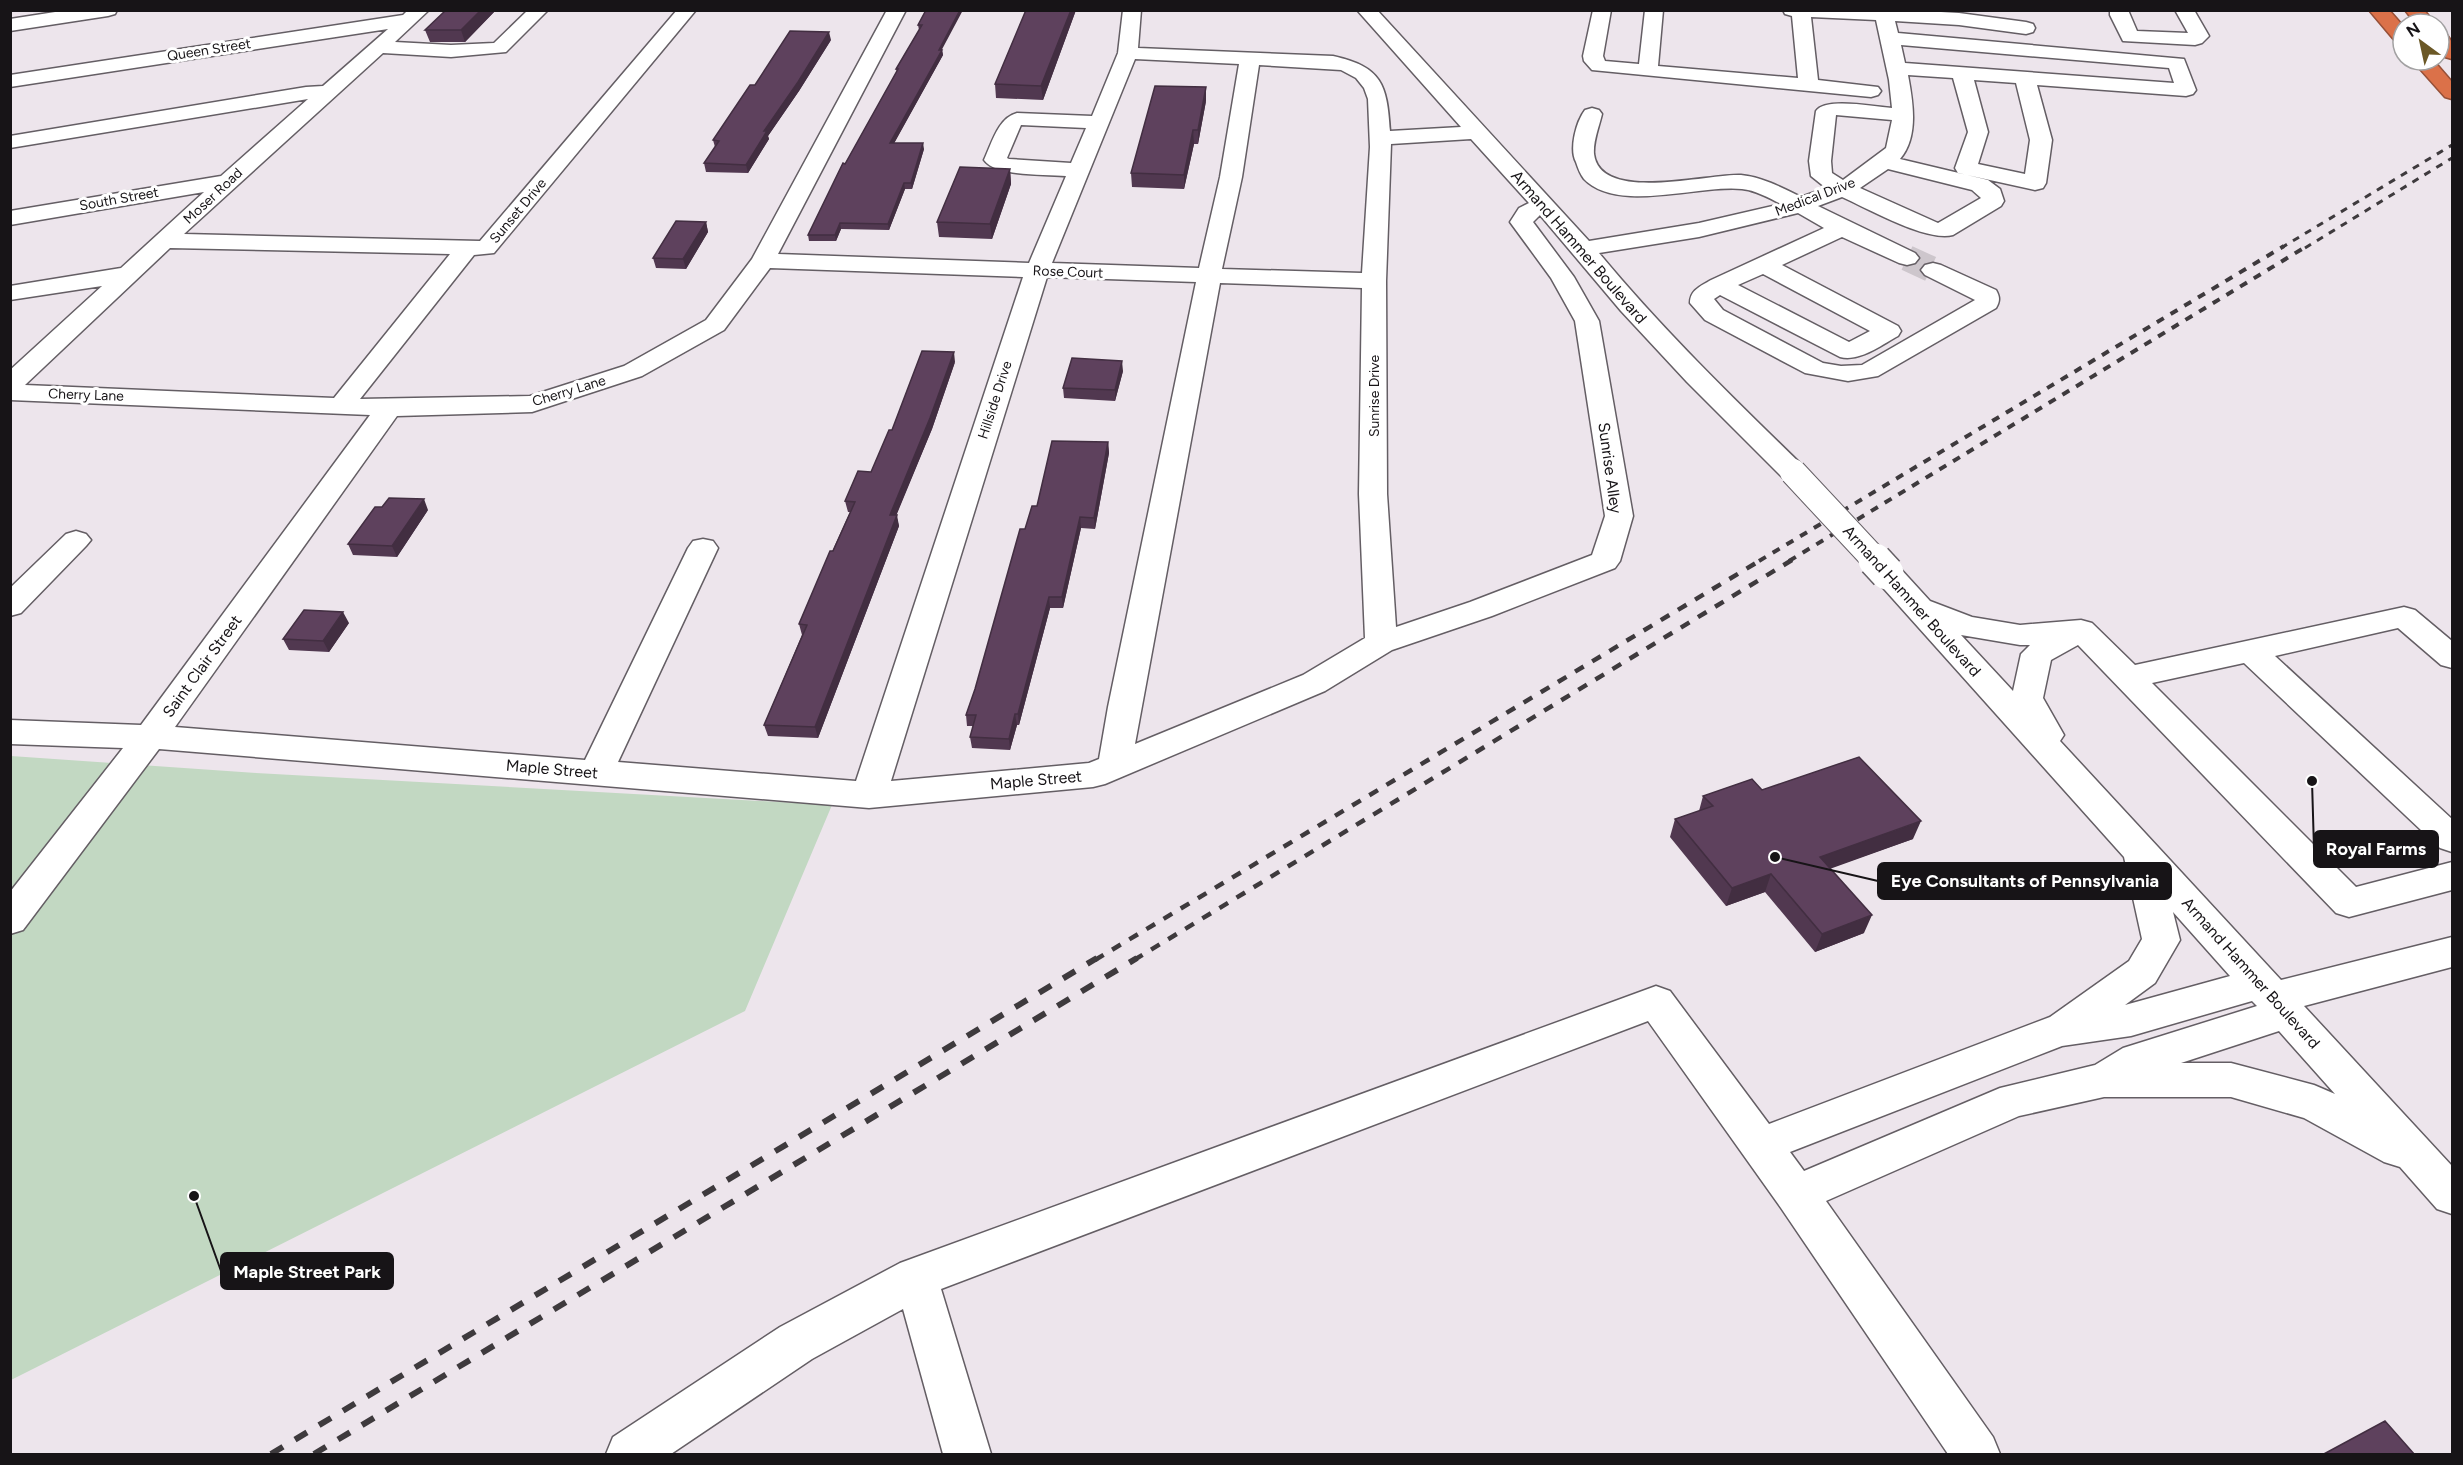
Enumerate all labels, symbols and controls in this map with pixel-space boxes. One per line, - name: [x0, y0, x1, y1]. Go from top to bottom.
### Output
- north arrow: [2391, 12, 2451, 72]
- text: N: [2403, 19, 2423, 41]
- street label: Queen Street: [166, 35, 252, 65]
- street label: Moser Road: [180, 164, 246, 228]
- street label: Armand Hammer Boulevard: [1507, 166, 1651, 328]
- street label: Medical Drive: [1772, 174, 1858, 220]
- street label: Sunset Drive: [486, 175, 550, 247]
- street label: South Street: [78, 184, 160, 214]
- street label: Rose Court: [1032, 262, 1104, 282]
- street label: Sunrise Drive: [1366, 355, 1383, 437]
- street label: Hillside Drive: [974, 358, 1016, 441]
- street label: Cherry Lane: [530, 372, 608, 410]
- street label: Cherry Lane: [48, 385, 124, 405]
- street label: Sunrise Alley: [1594, 421, 1626, 515]
- street label: Armand Hammer Boulevard: [1839, 521, 1985, 681]
- street label: Saint Clair Street: [159, 611, 245, 721]
- street label: Maple Street: [505, 756, 599, 782]
- street label: Maple Street: [989, 767, 1083, 793]
- callout: Royal Farms: [2314, 831, 2438, 867]
- text: Royal Farms: [2326, 838, 2427, 860]
- callout: Eye Consultants of Pennsylvania: [1878, 863, 2171, 899]
- text: Eye Consultants of Pennsylvania: [1891, 870, 2159, 892]
- street label: Armand Hammer Boulevard: [2178, 893, 2324, 1053]
- callout: Maple Street Park: [221, 1253, 393, 1289]
- text: Maple Street Park: [233, 1261, 381, 1283]

